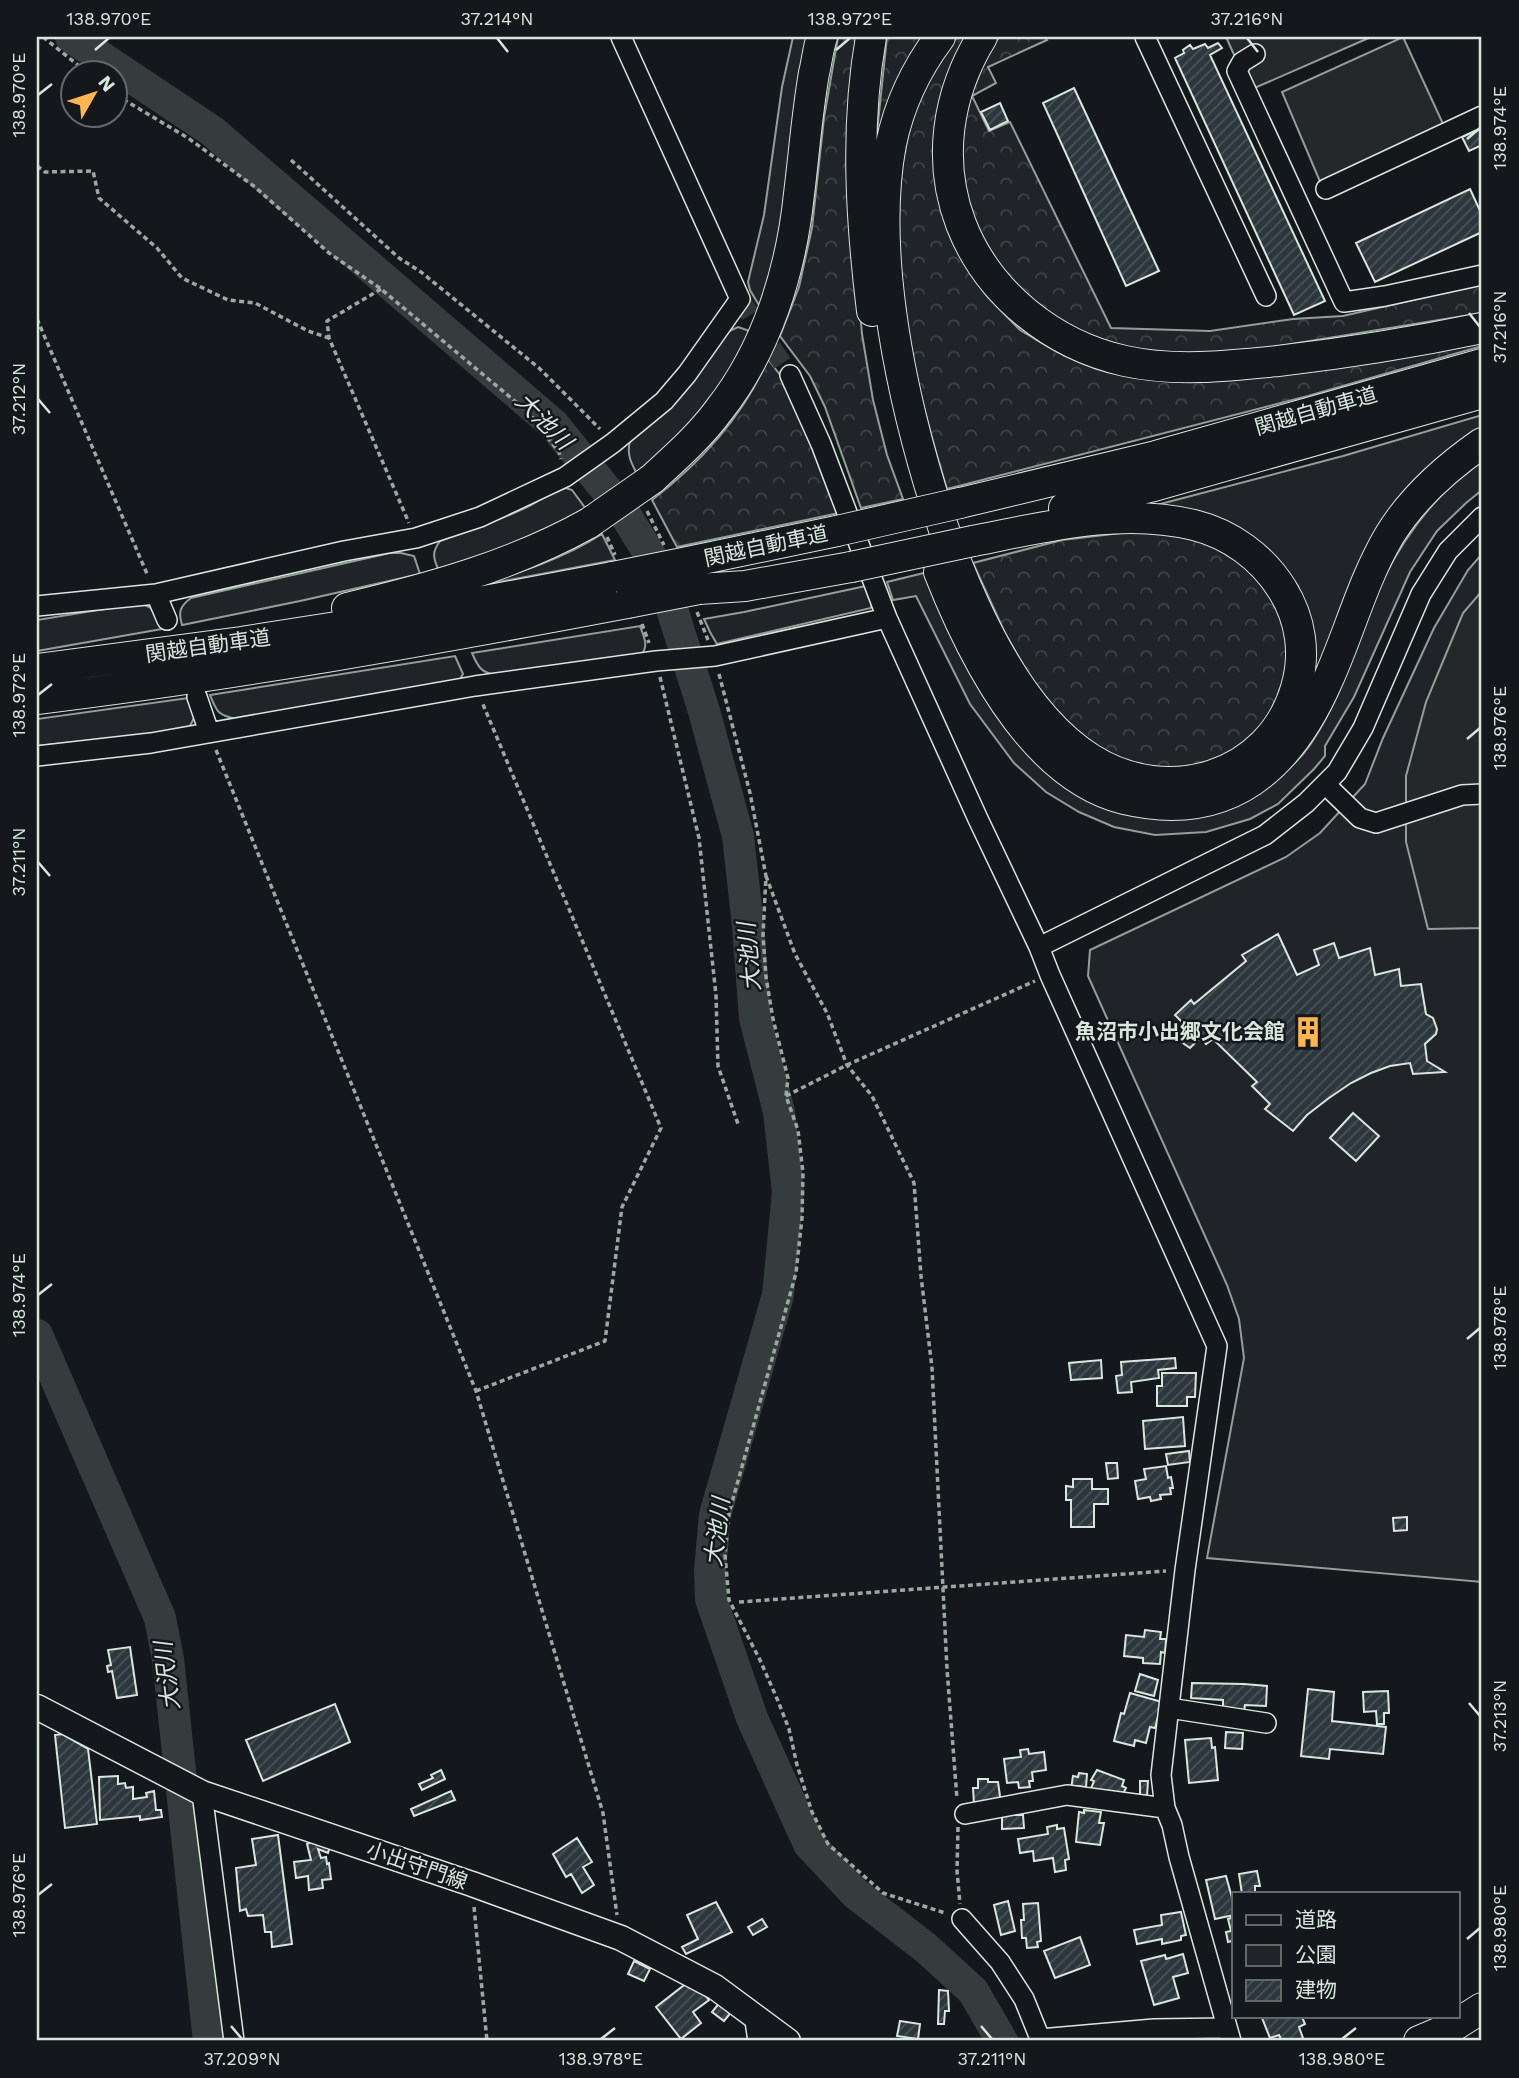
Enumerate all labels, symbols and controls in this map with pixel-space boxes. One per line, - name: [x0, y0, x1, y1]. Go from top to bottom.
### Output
- text: 138.970°E: [67, 8, 151, 29]
- text: 37.214°N: [461, 8, 533, 29]
- text: 138.972°E: [808, 8, 892, 29]
- text: 37.216°N: [1211, 8, 1283, 29]
- text: 138.970°E: [8, 53, 29, 137]
- north arrow: [60, 60, 130, 130]
- text: N: [93, 71, 120, 96]
- text: 138.974°E: [1489, 86, 1510, 170]
- text: 37.216°N: [1489, 291, 1510, 363]
- text: 37.212°N: [8, 363, 29, 435]
- street label: 関越自動車道: [1252, 381, 1380, 440]
- water label: 大池川: [510, 387, 580, 457]
- street label: 関越自動車道: [702, 520, 830, 571]
- street label: 関越自動車道: [144, 624, 272, 667]
- text: 138.972°E: [8, 653, 29, 737]
- text: 138.976°E: [1489, 686, 1510, 770]
- text: 37.211°N: [8, 828, 29, 896]
- water label: 大池川: [733, 918, 766, 993]
- building icon: 魚沼市小出郷文化会館: [1291, 1015, 1325, 1049]
- place label: 魚沼市小出郷文化会館: [1075, 1019, 1285, 1044]
- text: 138.974°E: [8, 1253, 29, 1337]
- text: 138.978°E: [1489, 1286, 1510, 1370]
- water label: 大池川: [700, 1493, 735, 1568]
- water label: 大沢川: [150, 1637, 185, 1712]
- text: 37.213°N: [1489, 1680, 1510, 1752]
- street label: 小出守門線: [363, 1837, 471, 1894]
- text: 138.976°E: [8, 1853, 29, 1937]
- text: 138.980°E: [1489, 1885, 1510, 1971]
- legend: [1232, 1892, 1460, 2018]
- text: 道路: [1295, 1907, 1337, 1932]
- text: 公園: [1295, 1942, 1337, 1967]
- text: 建物: [1295, 1977, 1337, 2002]
- text: 37.209°N: [203, 2048, 281, 2069]
- text: 138.978°E: [559, 2048, 643, 2069]
- text: 37.211°N: [958, 2048, 1026, 2069]
- text: 138.980°E: [1299, 2048, 1385, 2069]

